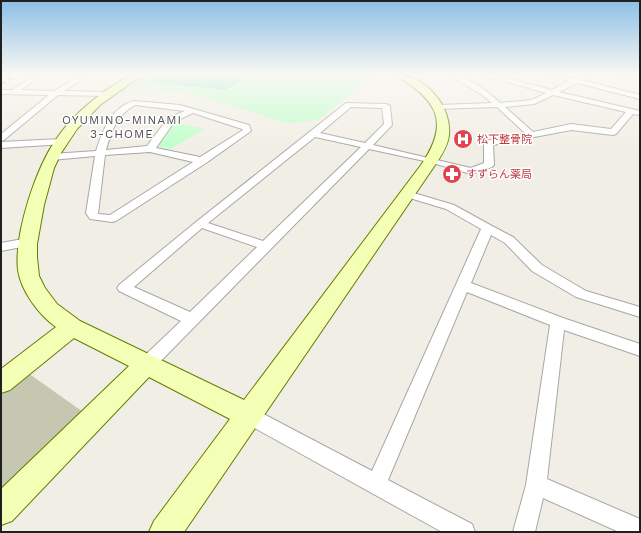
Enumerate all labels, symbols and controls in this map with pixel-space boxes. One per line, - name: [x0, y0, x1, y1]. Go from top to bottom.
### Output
- district label: OYUMINO-MINAMI 3-CHOME: [62, 113, 182, 141]
- hospital icon: 松下整骨院: [452, 128, 474, 150]
- place label: 松下整骨院: [477, 133, 532, 146]
- pharmacy icon: すずらん薬局: [441, 163, 463, 185]
- place label: すずらん薬局: [466, 168, 532, 181]

